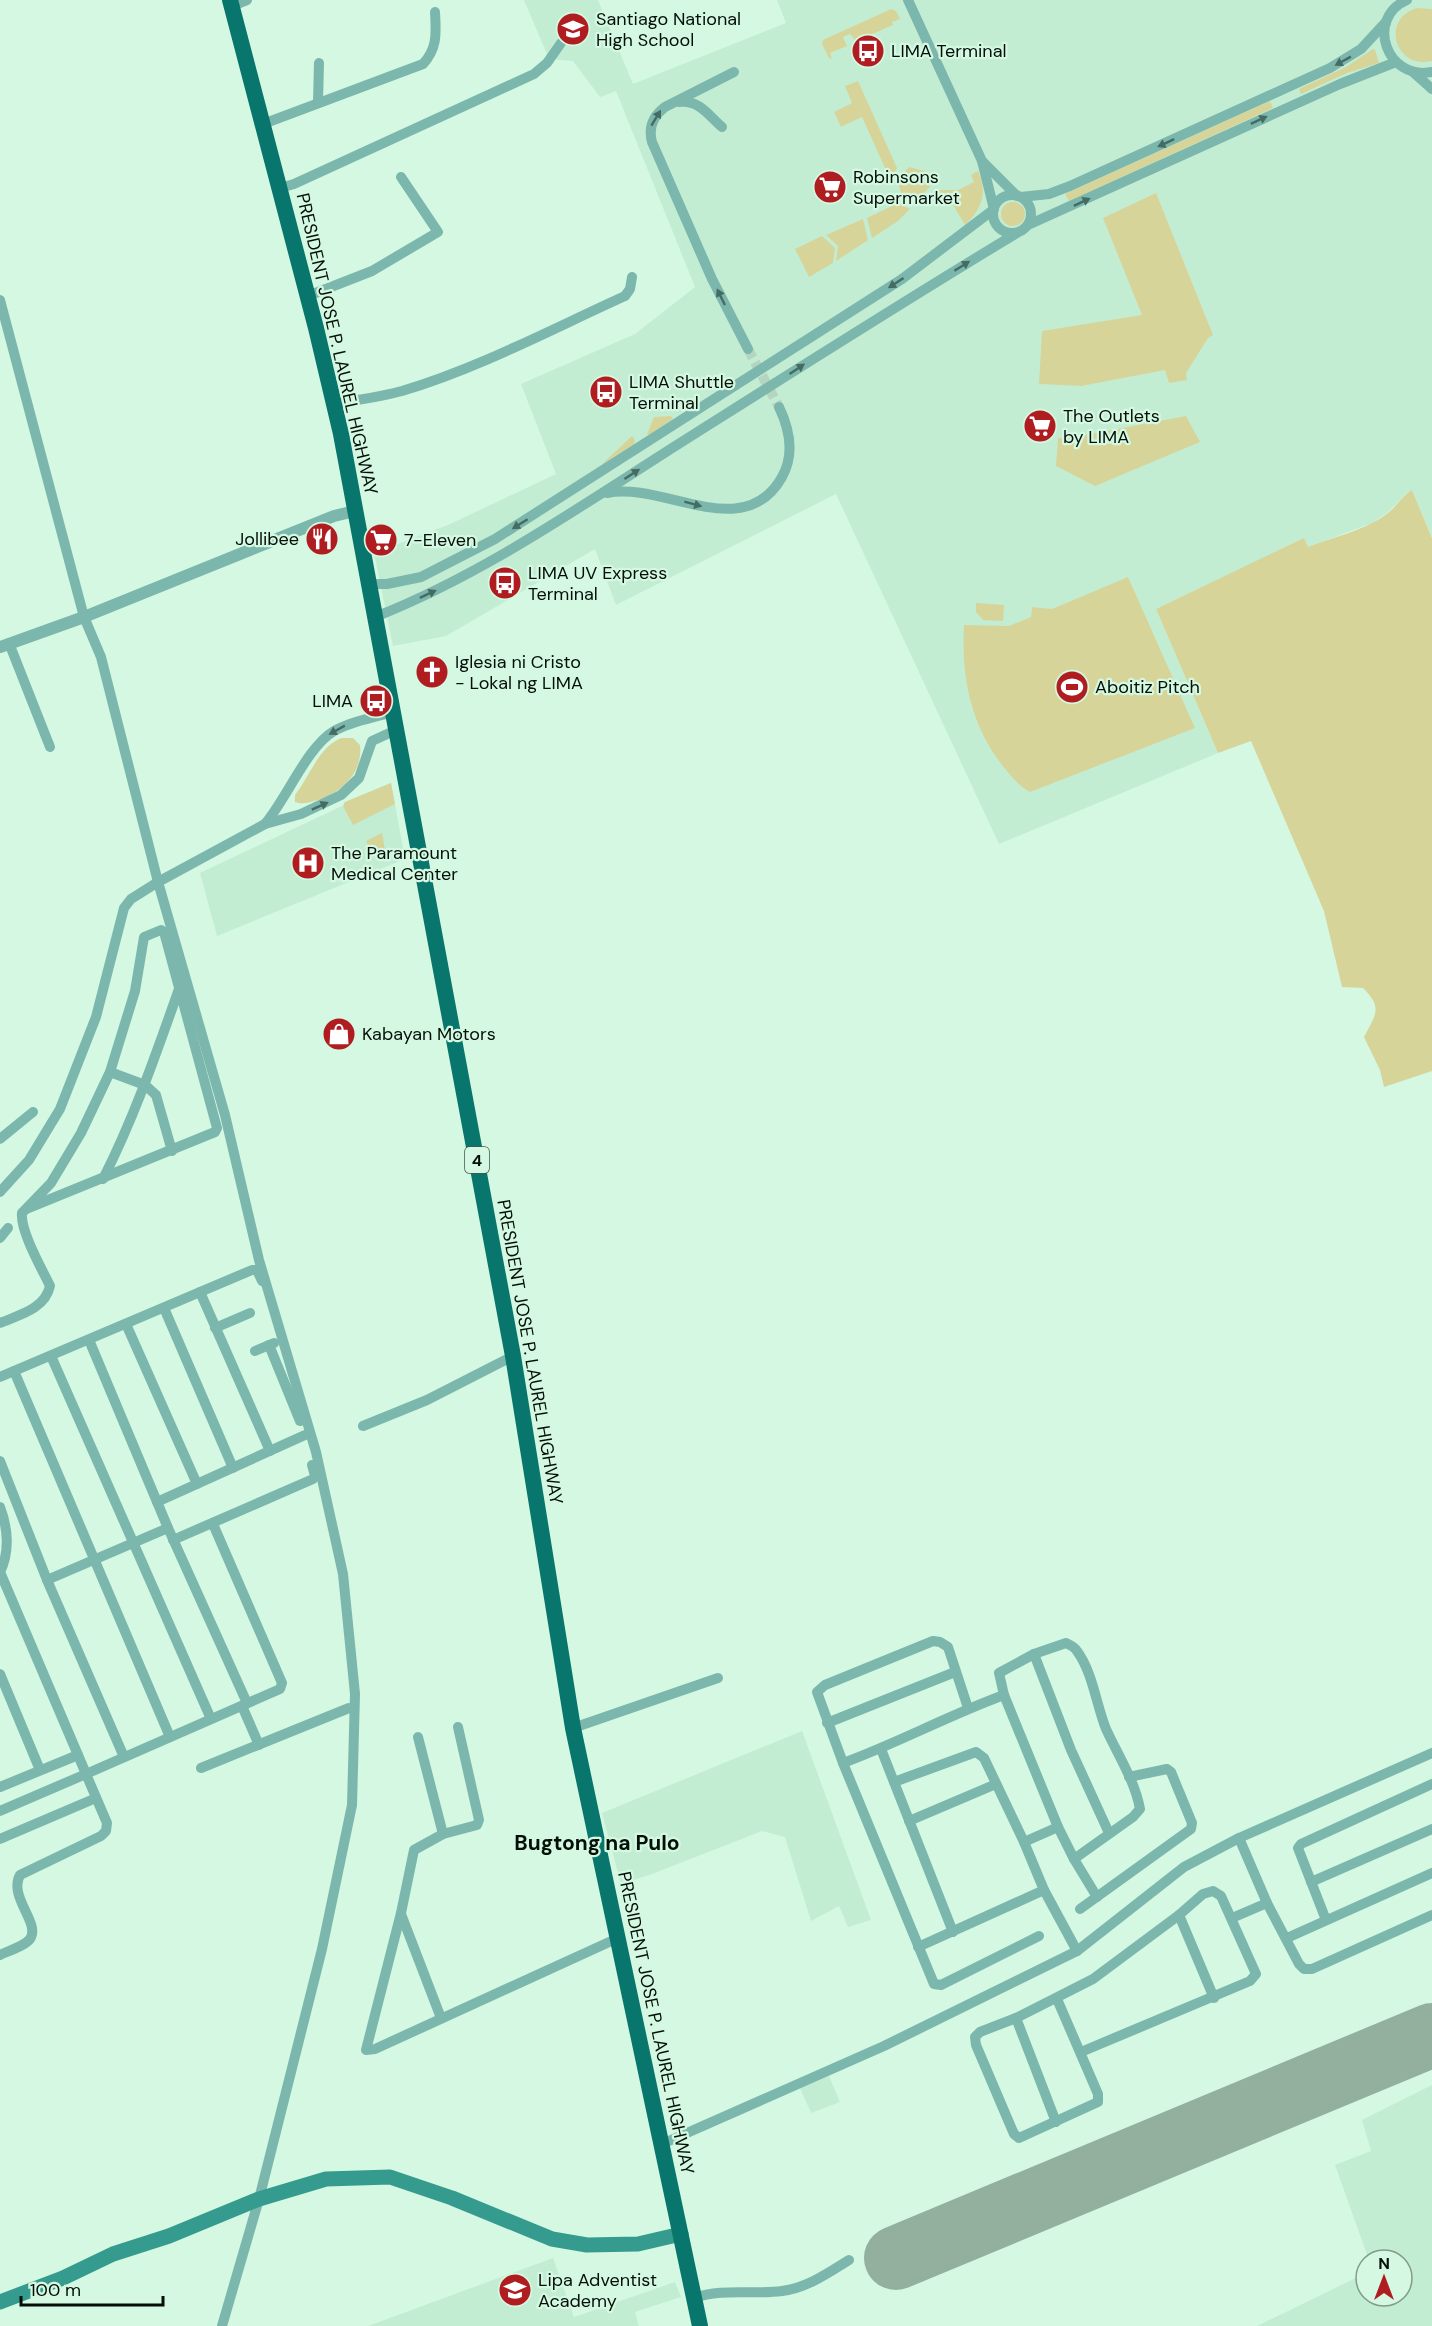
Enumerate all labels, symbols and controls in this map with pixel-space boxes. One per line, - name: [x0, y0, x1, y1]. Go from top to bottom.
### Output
- place label: Santiago National High School: [596, 7, 741, 52]
- school or university icon: Santiago National High School: [555, 11, 591, 47]
- bus stop icon: LIMA Terminal: [850, 33, 886, 69]
- place label: LIMA Terminal: [891, 39, 1006, 63]
- one-way arrow: [1335, 55, 1351, 66]
- one-way arrow: [650, 110, 661, 127]
- one-way arrow: [1251, 116, 1268, 125]
- one-way arrow: [1157, 138, 1174, 147]
- place label: Robinsons Supermarket: [853, 165, 960, 210]
- supermarket icon: Robinsons Supermarket: [812, 169, 848, 205]
- street label: PRESIDENT JOSE P. LAUREL HIGHWAY: [291, 191, 384, 498]
- one-way arrow: [1073, 196, 1091, 206]
- one-way arrow: [954, 261, 970, 272]
- one-way arrow: [888, 277, 904, 288]
- one-way arrow: [716, 288, 726, 306]
- one-way arrow: [788, 363, 804, 375]
- place label: LIMA Shuttle Terminal: [629, 370, 734, 415]
- bus stop icon: LIMA Shuttle Terminal: [588, 374, 624, 410]
- place label: The Outlets by LIMA: [1063, 404, 1160, 449]
- supermarket icon: The Outlets by LIMA: [1022, 408, 1058, 444]
- one-way arrow: [624, 468, 640, 479]
- one-way arrow: [685, 500, 703, 509]
- one-way arrow: [512, 518, 528, 530]
- restaurant icon: Jollibee: [304, 521, 340, 557]
- supermarket icon: 7-Eleven: [363, 522, 399, 558]
- place label: Jollibee: [235, 527, 299, 551]
- place label: 7-Eleven: [404, 528, 476, 552]
- place label: LIMA UV Express Terminal: [528, 561, 667, 606]
- bus stop icon: LIMA UV Express Terminal: [487, 565, 523, 601]
- one-way arrow: [420, 590, 437, 599]
- place label: Iglesia ni Cristo - Lokal ng LIMA: [455, 650, 583, 695]
- church icon: Iglesia ni Cristo - Lokal ng LIMA: [414, 654, 450, 690]
- sports icon: Aboitiz Pitch: [1054, 669, 1090, 705]
- place label: Aboitiz Pitch: [1095, 675, 1200, 699]
- bus stop icon: LIMA: [358, 683, 394, 719]
- place label: LIMA: [312, 689, 353, 713]
- one-way arrow: [328, 725, 345, 735]
- one-way arrow: [312, 801, 330, 811]
- place label: The Paramount Medical Center: [331, 841, 458, 886]
- hospital icon: The Paramount Medical Center: [290, 845, 326, 881]
- shop icon: Kabayan Motors: [321, 1016, 357, 1052]
- place label: Kabayan Motors: [362, 1022, 496, 1046]
- road number: 4: [465, 1147, 489, 1173]
- street label: PRESIDENT JOSE P. LAUREL HIGHWAY: [491, 1198, 569, 1507]
- district label: Bugtong na Pulo: [514, 1829, 680, 1857]
- street label: PRESIDENT JOSE P. LAUREL HIGHWAY: [612, 1869, 700, 2177]
- north arrow: [1354, 2248, 1414, 2308]
- text: N: [1378, 2253, 1390, 2274]
- place label: Lipa Adventist Academy: [538, 2268, 657, 2313]
- scale bar: [21, 2269, 164, 2307]
- school or university icon: Lipa Adventist Academy: [497, 2272, 533, 2308]
- text: 100 m: [30, 2278, 81, 2302]

